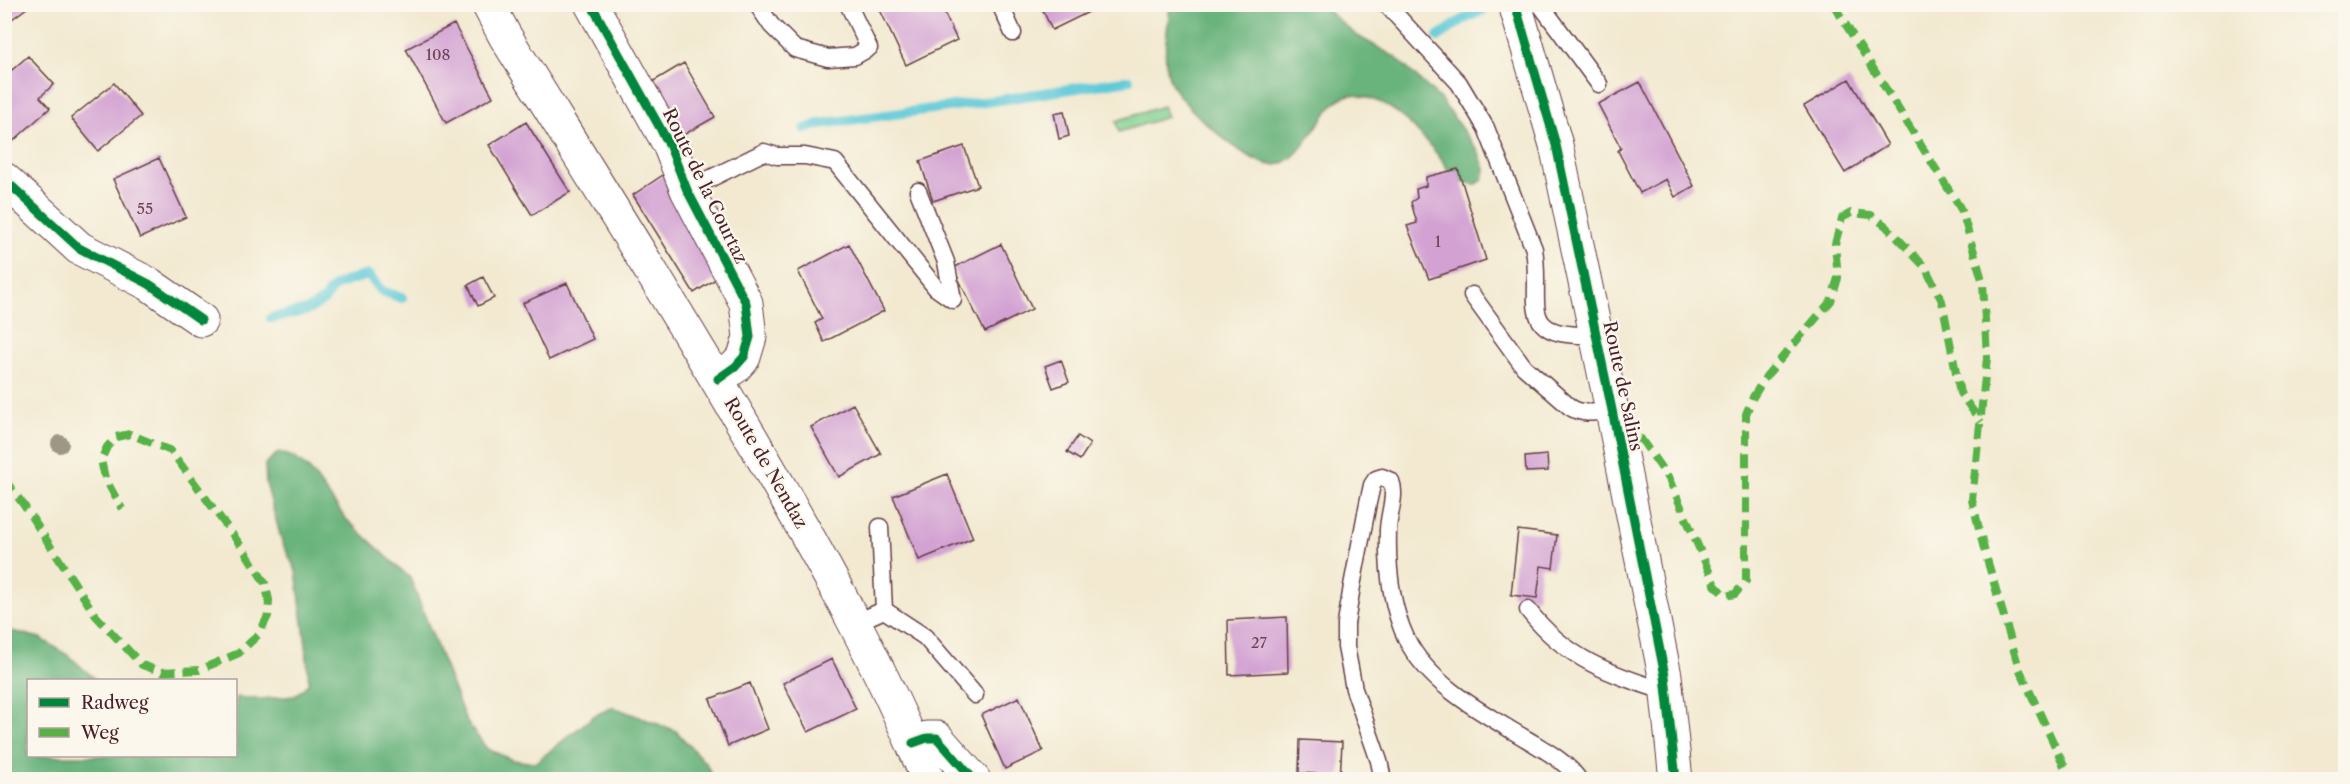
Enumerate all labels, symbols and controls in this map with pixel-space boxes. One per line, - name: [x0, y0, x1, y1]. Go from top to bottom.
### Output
- house number: 108: [426, 45, 450, 64]
- street label: Route de la Courtaz: [658, 105, 752, 267]
- house number: 55: [137, 199, 153, 218]
- house number: 1: [1435, 232, 1442, 251]
- street label: Route de Salins: [1598, 319, 1648, 453]
- street label: Route de Nendaz: [720, 394, 812, 532]
- house number: 27: [1251, 633, 1268, 652]
- legend: [27, 679, 237, 757]
- text: Radweg: [81, 692, 149, 714]
- text: Weg: [80, 722, 119, 744]

